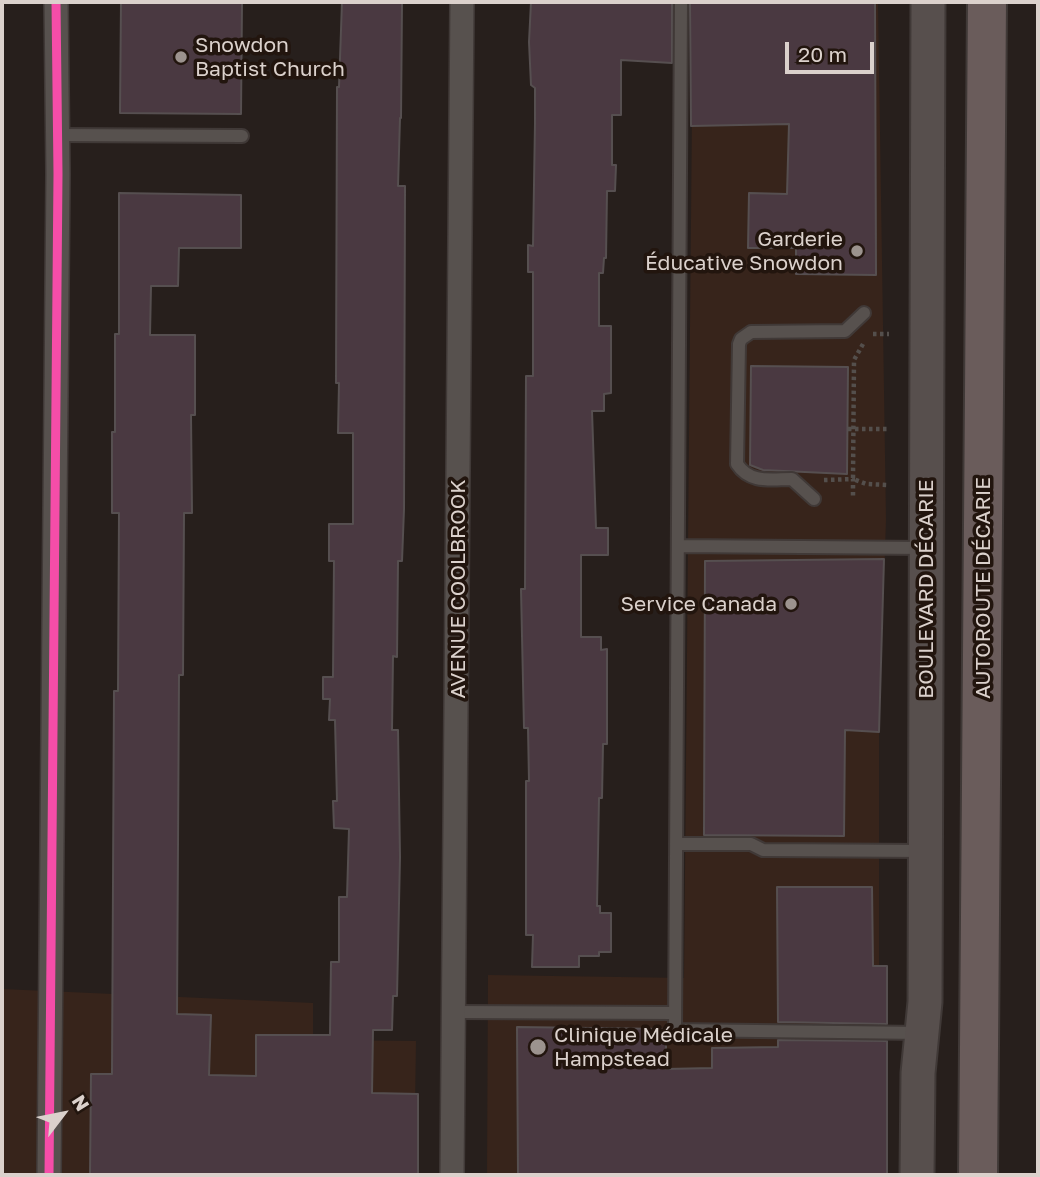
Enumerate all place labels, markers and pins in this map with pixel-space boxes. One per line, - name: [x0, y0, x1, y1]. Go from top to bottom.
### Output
- place label: Snowdon Baptist Church: [195, 32, 345, 82]
- marker: Snowdon Baptist Church: [173, 49, 189, 65]
- place label: Garderie Éducative Snowdon: [645, 226, 843, 276]
- marker: Garderie Éducative Snowdon: [849, 243, 865, 259]
- place label: Service Canada: [621, 591, 777, 617]
- marker: Service Canada: [783, 596, 799, 612]
- place label: Clinique Médicale Hampstead: [554, 1022, 733, 1072]
- marker: Clinique Médicale Hampstead: [528, 1037, 548, 1057]

